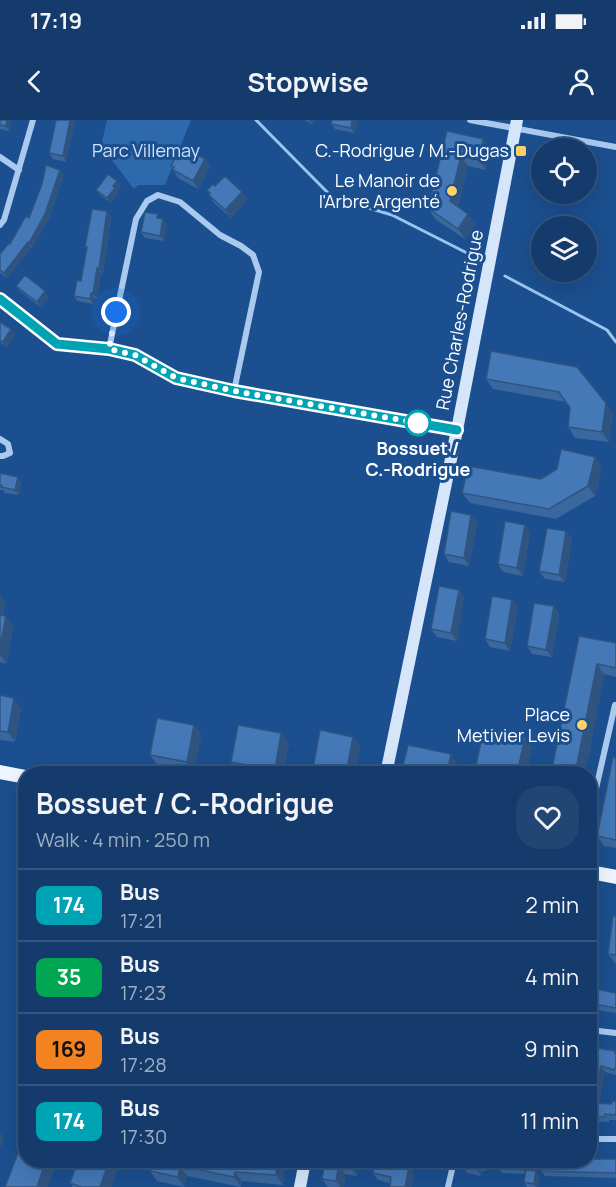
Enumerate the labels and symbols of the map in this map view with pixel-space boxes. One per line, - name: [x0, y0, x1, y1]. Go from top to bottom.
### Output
- park label: Parc Villemay: [92, 138, 200, 162]
- place label: C.-Rodrigue / M.-Dugas: [315, 138, 509, 162]
- marker: C.-Rodrigue / M.-Dugas: [514, 144, 528, 158]
- place label: Le Manoir de l'Arbre Argenté: [319, 168, 440, 213]
- marker: Le Manoir de l'Arbre Argenté: [445, 184, 459, 198]
- street label: Rue Charles-Rodrigue: [430, 228, 488, 412]
- your location: [101, 297, 131, 327]
- marker: Bossuet / C.-Rodrigue: [405, 410, 431, 436]
- place label: Bossuet / C.-Rodrigue: [366, 436, 471, 481]
- place label: Place Metivier Levis: [457, 702, 570, 747]
- marker: Place Metivier Levis: [575, 718, 589, 732]

